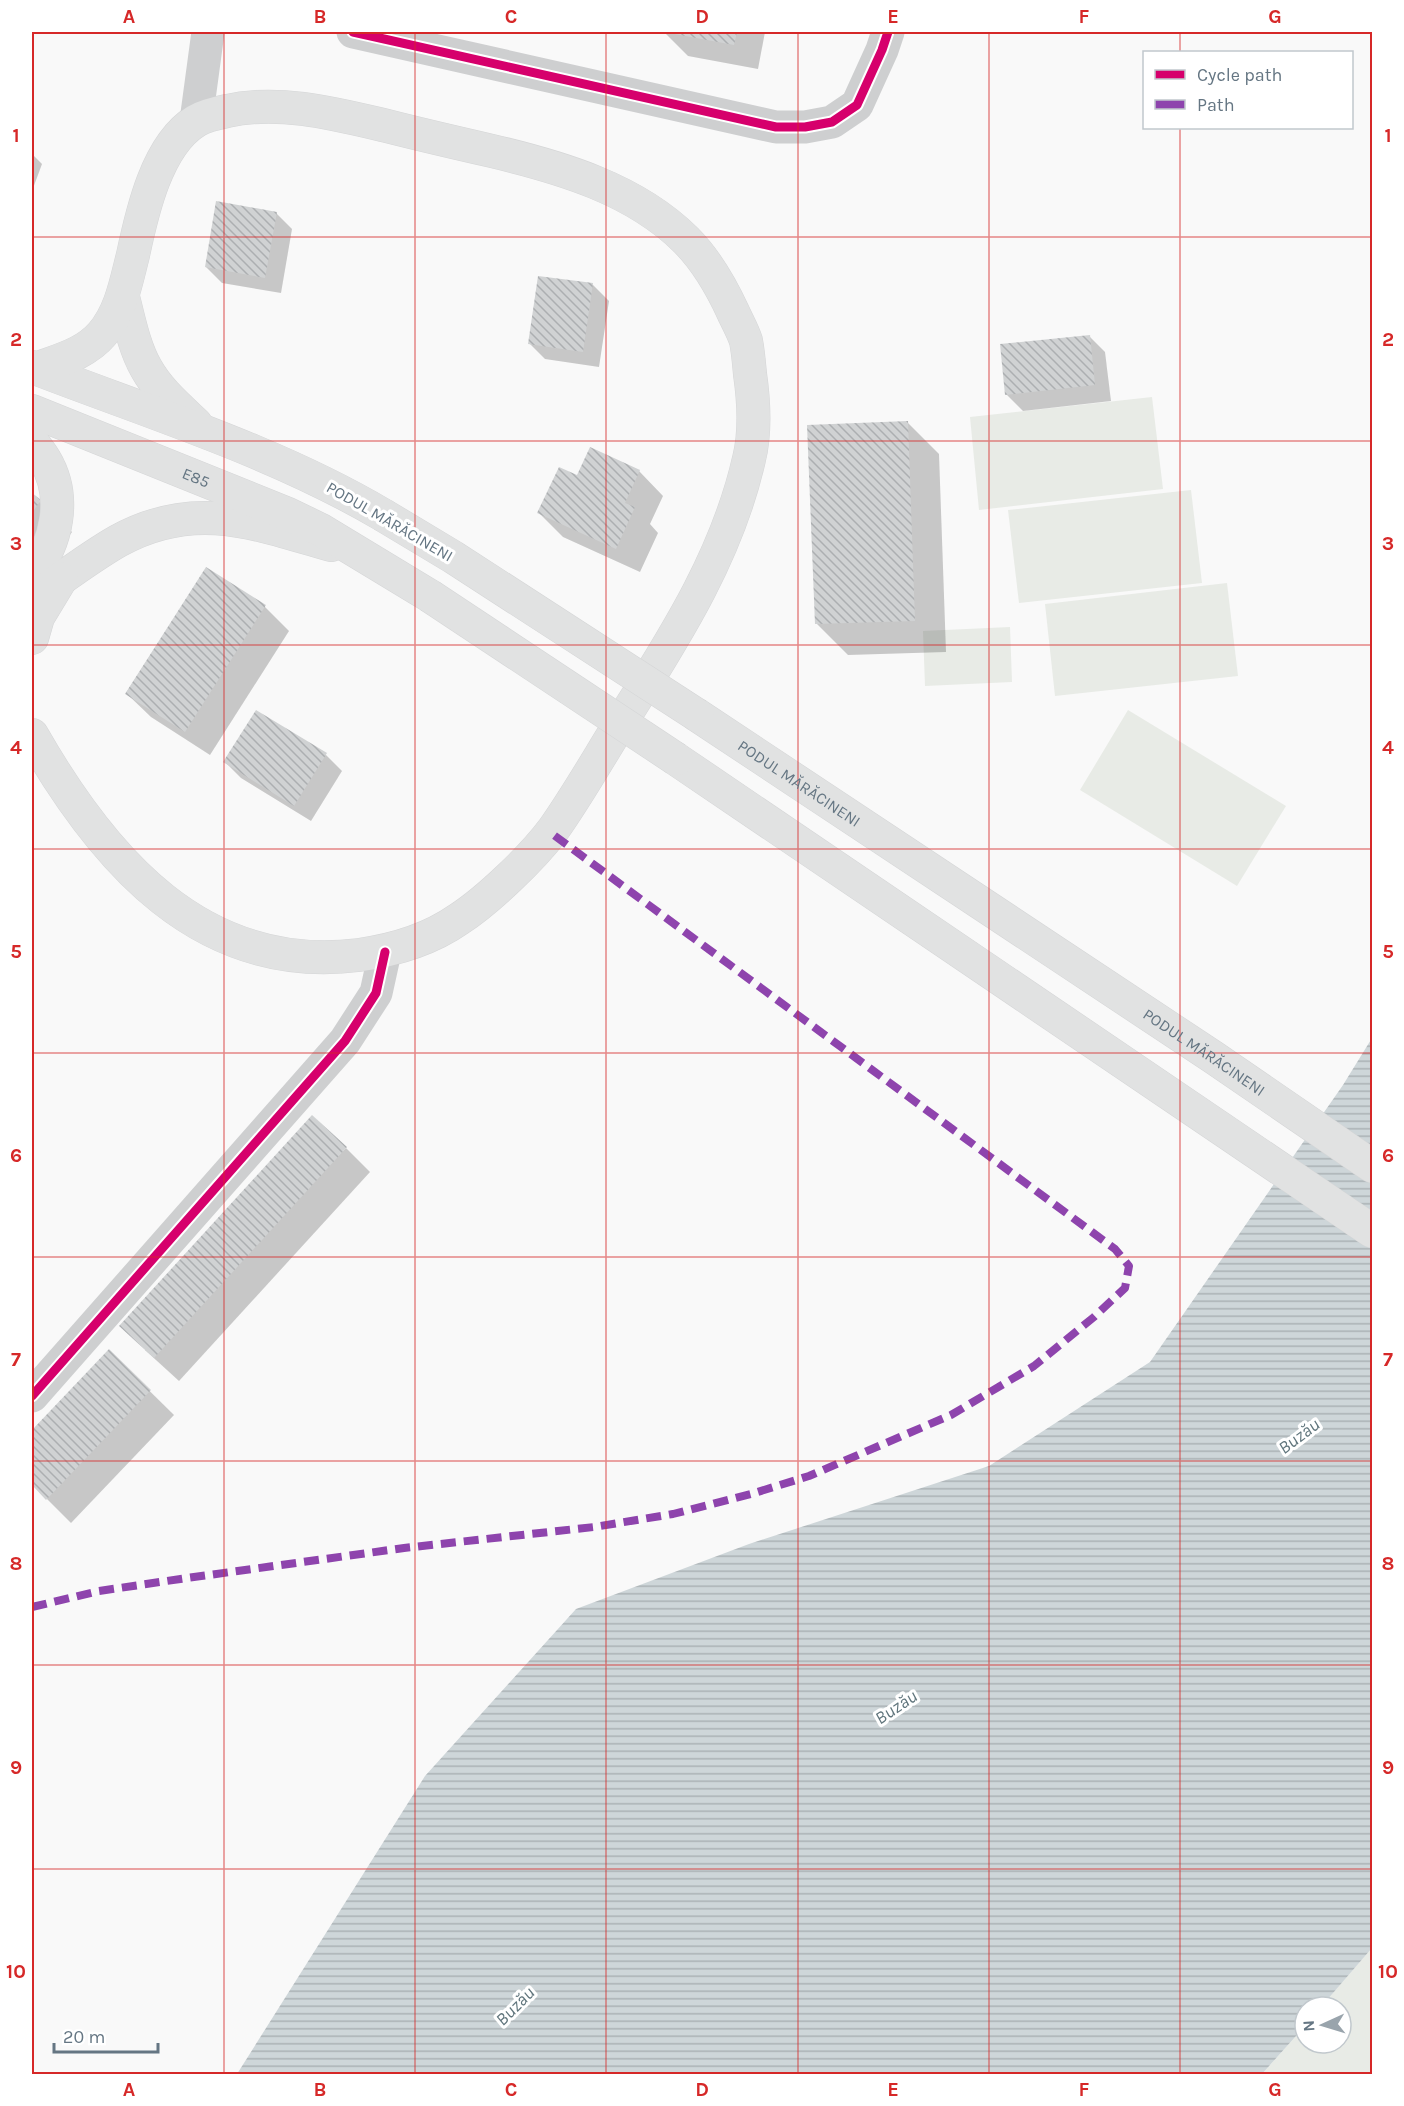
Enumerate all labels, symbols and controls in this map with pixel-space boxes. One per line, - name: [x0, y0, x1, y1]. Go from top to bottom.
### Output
- text: A: [123, 5, 136, 28]
- text: B: [314, 5, 326, 28]
- text: C: [505, 5, 517, 28]
- text: D: [695, 5, 709, 28]
- text: E: [887, 5, 899, 28]
- text: F: [1079, 5, 1090, 28]
- text: G: [1268, 5, 1282, 28]
- legend: [1143, 51, 1353, 129]
- text: Cycle path: [1197, 64, 1282, 86]
- text: Path: [1197, 94, 1235, 116]
- text: 1: [12, 124, 20, 147]
- text: 1: [1384, 124, 1392, 147]
- text: 2: [10, 328, 22, 351]
- text: 2: [1382, 328, 1394, 351]
- street label: E85: [180, 464, 213, 492]
- street label: PODUL MĂRĂCINENI: [323, 477, 456, 565]
- text: 3: [10, 532, 22, 555]
- text: 3: [1382, 532, 1394, 555]
- text: 4: [10, 736, 22, 759]
- street label: PODUL MĂRĂCINENI: [734, 736, 864, 831]
- text: 4: [1382, 736, 1394, 759]
- text: 5: [10, 940, 22, 963]
- text: 5: [1382, 940, 1394, 963]
- street label: PODUL MĂRĂCINENI: [1140, 1004, 1269, 1100]
- text: 6: [10, 1144, 22, 1167]
- text: 6: [1382, 1144, 1394, 1167]
- text: 7: [11, 1348, 21, 1371]
- text: 7: [1383, 1348, 1393, 1371]
- water label: Buzău: [1274, 1413, 1324, 1459]
- text: 8: [10, 1552, 22, 1575]
- text: 8: [1382, 1552, 1394, 1575]
- water label: Buzău: [871, 1685, 921, 1729]
- text: 9: [10, 1756, 22, 1779]
- text: 9: [1382, 1756, 1394, 1779]
- text: 10: [6, 1960, 26, 1983]
- text: 10: [1378, 1960, 1398, 1983]
- water label: Buzău: [491, 1982, 539, 2030]
- north arrow: [1293, 1995, 1353, 2055]
- scale bar: [54, 2016, 158, 2054]
- text: N: [1299, 2020, 1318, 2032]
- text: 20 m: [63, 2026, 105, 2048]
- text: A: [123, 2078, 136, 2101]
- text: B: [314, 2078, 326, 2101]
- text: C: [505, 2078, 517, 2101]
- text: D: [695, 2078, 709, 2101]
- text: E: [887, 2078, 899, 2101]
- text: F: [1079, 2078, 1090, 2101]
- text: G: [1268, 2078, 1282, 2101]

